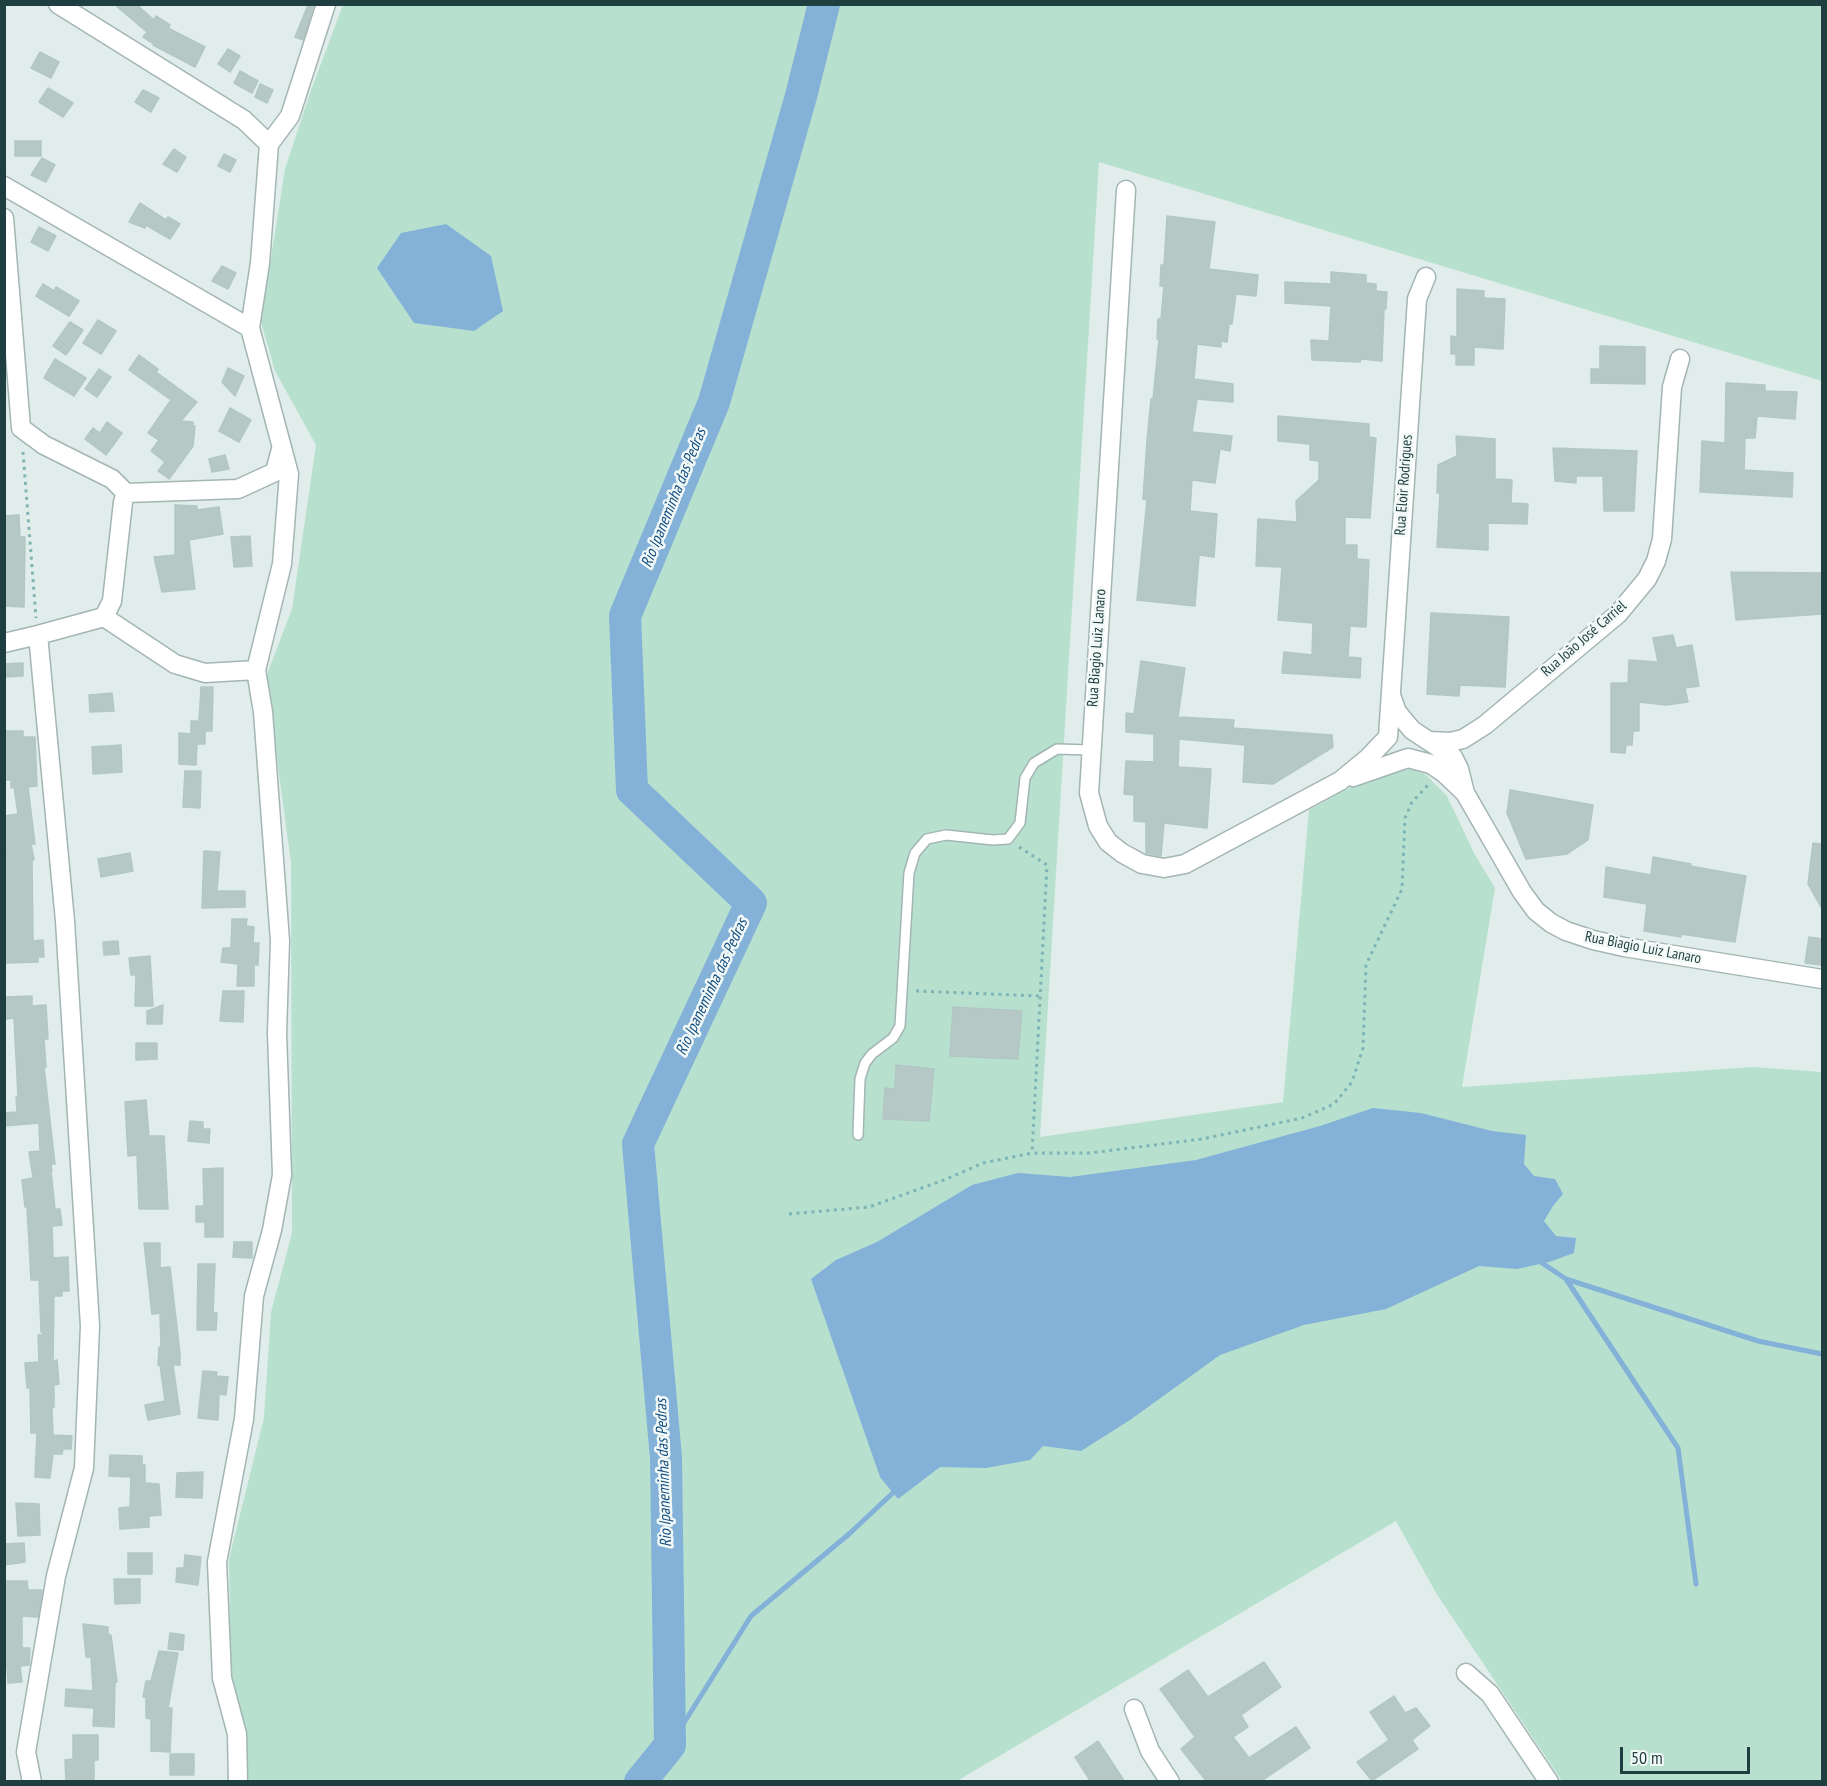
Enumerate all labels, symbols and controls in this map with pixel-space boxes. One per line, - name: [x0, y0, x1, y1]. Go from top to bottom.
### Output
- water label: Rio Ipaneminha das Pedras: [637, 426, 711, 570]
- street label: Rua Eloir Rodrigues: [1391, 434, 1417, 536]
- street label: Rua Biagio Luiz Lanaro: [1084, 588, 1110, 708]
- street label: Rua João José Carriel: [1538, 597, 1630, 681]
- water label: Rio Ipaneminha das Pedras: [672, 916, 752, 1058]
- street label: Rua Biagio Luiz Lanaro: [1583, 928, 1703, 968]
- water label: Rio Ipaneminha das Pedras: [652, 1398, 676, 1548]
- scale bar: [1623, 1735, 1754, 1773]
- text: 50 m: [1631, 1746, 1663, 1769]

